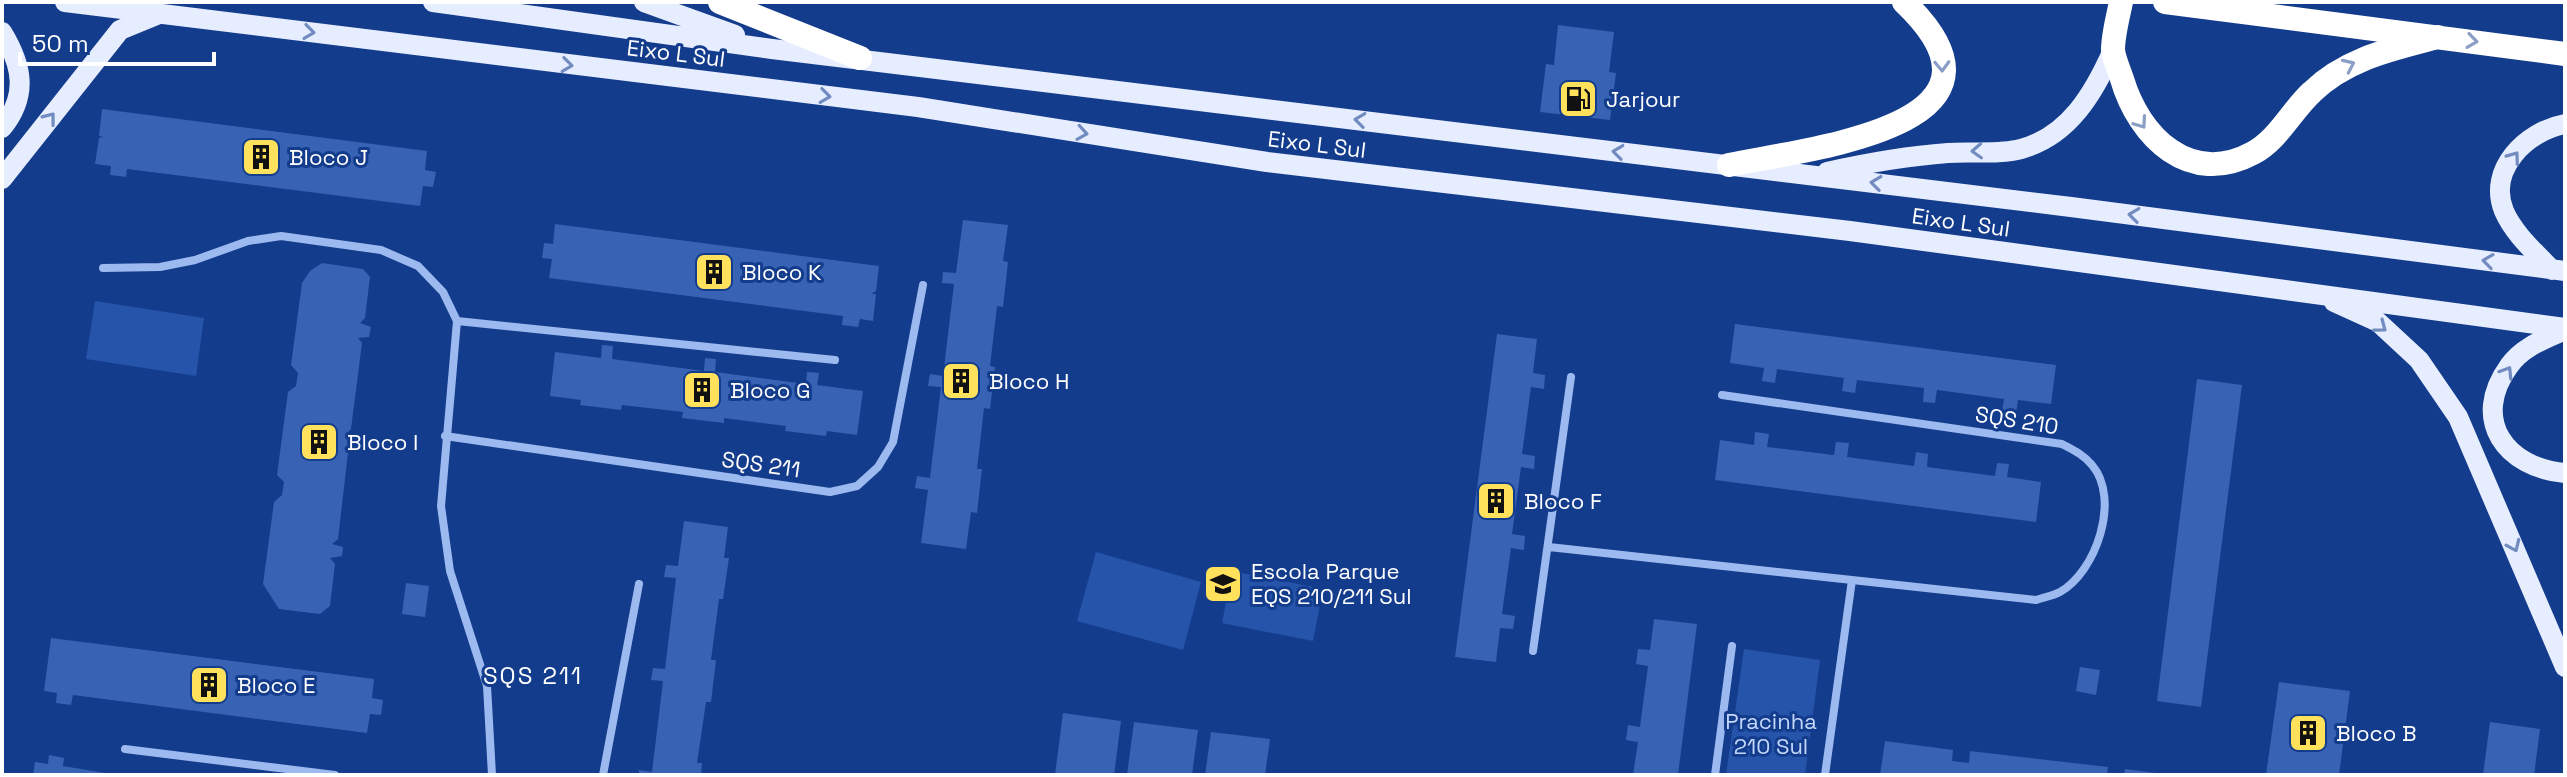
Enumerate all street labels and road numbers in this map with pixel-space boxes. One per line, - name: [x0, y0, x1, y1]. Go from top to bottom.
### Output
- street label: Eixo L Sul: [625, 33, 727, 73]
- street label: Eixo L Sul: [1266, 124, 1368, 164]
- street label: Eixo L Sul: [1910, 201, 2012, 243]
- street label: SQS 210: [1973, 400, 2061, 440]
- street label: SQS 211: [720, 445, 802, 483]

